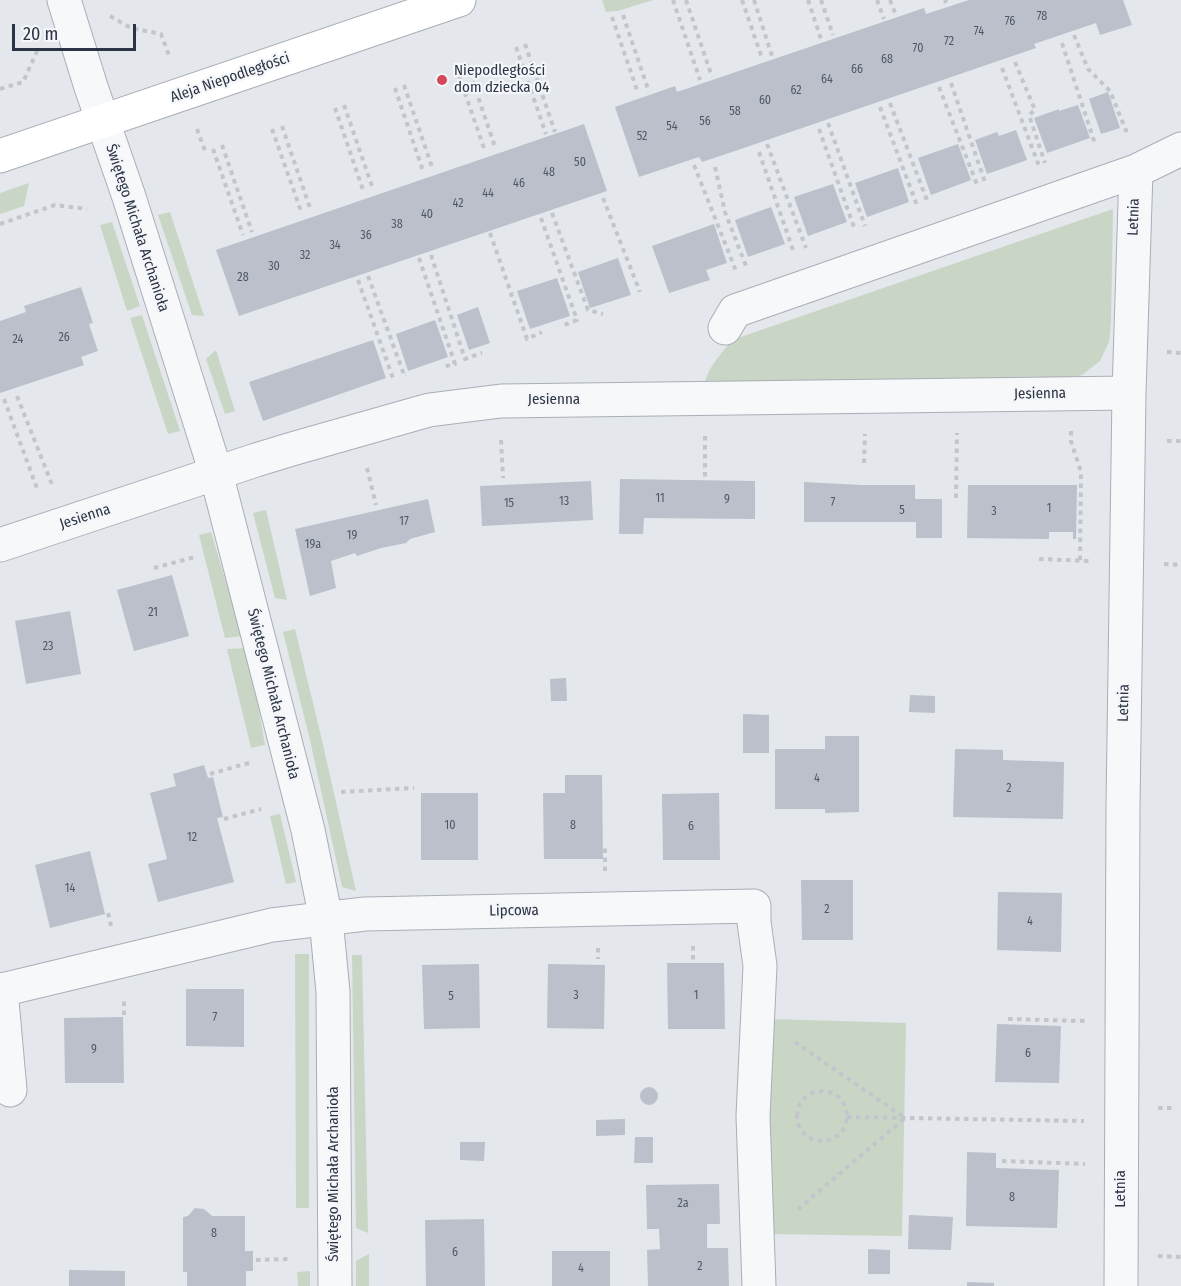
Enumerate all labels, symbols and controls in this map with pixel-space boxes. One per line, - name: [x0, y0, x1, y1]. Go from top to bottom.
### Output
- house number: 78: [1037, 10, 1047, 24]
- scale bar: [15, 12, 140, 50]
- house number: 76: [1005, 15, 1015, 29]
- text: 20 m: [23, 23, 58, 45]
- house number: 74: [974, 25, 984, 39]
- house number: 72: [944, 35, 954, 49]
- house number: 70: [913, 42, 923, 56]
- street label: Aleja Niepodległości: [168, 49, 292, 107]
- house number: 68: [881, 53, 893, 67]
- place label: Niepodległości dom dziecka 04: [454, 62, 549, 97]
- house number: 66: [851, 63, 863, 77]
- marker: Niepodległości dom dziecka 04: [435, 73, 449, 87]
- house number: 64: [821, 73, 833, 87]
- house number: 62: [790, 84, 802, 98]
- house number: 60: [759, 94, 771, 108]
- house number: 58: [729, 105, 741, 119]
- house number: 56: [699, 115, 711, 129]
- house number: 54: [666, 120, 678, 134]
- house number: 52: [637, 130, 647, 144]
- street label: Świętego Michała Archanioła: [101, 142, 173, 314]
- house number: 50: [574, 156, 586, 170]
- house number: 48: [543, 166, 555, 180]
- house number: 46: [513, 177, 525, 191]
- house number: 44: [482, 187, 494, 201]
- house number: 42: [453, 197, 463, 211]
- street label: Letnia: [1124, 198, 1144, 236]
- house number: 40: [421, 208, 433, 222]
- house number: 38: [391, 218, 403, 232]
- house number: 36: [360, 229, 372, 243]
- house number: 34: [329, 239, 341, 253]
- house number: 32: [300, 249, 310, 263]
- house number: 30: [268, 260, 280, 274]
- house number: 28: [237, 271, 249, 285]
- house number: 26: [58, 331, 70, 345]
- house number: 24: [13, 333, 23, 347]
- street label: Jesienna: [1014, 385, 1066, 403]
- street label: Jesienna: [528, 391, 580, 409]
- house number: 11: [655, 492, 665, 506]
- house number: 9: [724, 493, 730, 507]
- house number: 13: [559, 495, 569, 509]
- house number: 7: [831, 496, 835, 510]
- house number: 15: [504, 497, 514, 511]
- street label: Jesienna: [57, 500, 113, 534]
- house number: 1: [1047, 502, 1051, 516]
- house number: 5: [899, 504, 905, 518]
- house number: 3: [991, 505, 997, 519]
- house number: 17: [399, 515, 409, 529]
- house number: 19: [347, 529, 357, 543]
- house number: 19a: [305, 538, 321, 552]
- house number: 21: [148, 606, 158, 620]
- street label: Świętego Michała Archanioła: [243, 607, 303, 781]
- house number: 23: [43, 640, 53, 654]
- street label: Letnia: [1115, 684, 1133, 722]
- house number: 4: [814, 772, 820, 786]
- house number: 2: [1006, 782, 1012, 796]
- house number: 10: [445, 819, 455, 833]
- house number: 8: [570, 819, 576, 833]
- house number: 6: [688, 820, 694, 834]
- house number: 12: [187, 831, 197, 845]
- house number: 14: [65, 882, 75, 896]
- street label: Lipcowa: [489, 902, 539, 920]
- house number: 2: [824, 903, 830, 917]
- house number: 4: [1027, 915, 1033, 929]
- house number: 3: [573, 989, 579, 1003]
- house number: 1: [694, 989, 698, 1003]
- house number: 5: [448, 990, 454, 1004]
- house number: 7: [213, 1011, 217, 1025]
- house number: 9: [91, 1043, 97, 1057]
- house number: 6: [1025, 1047, 1031, 1061]
- street label: Świętego Michała Archanioła: [325, 1086, 343, 1262]
- street label: Letnia: [1112, 1170, 1130, 1208]
- house number: 8: [1009, 1191, 1015, 1205]
- house number: 2a: [677, 1197, 689, 1211]
- house number: 8: [211, 1227, 217, 1241]
- house number: 6: [452, 1246, 458, 1260]
- house number: 2: [697, 1260, 703, 1274]
- house number: 4: [578, 1262, 584, 1276]

